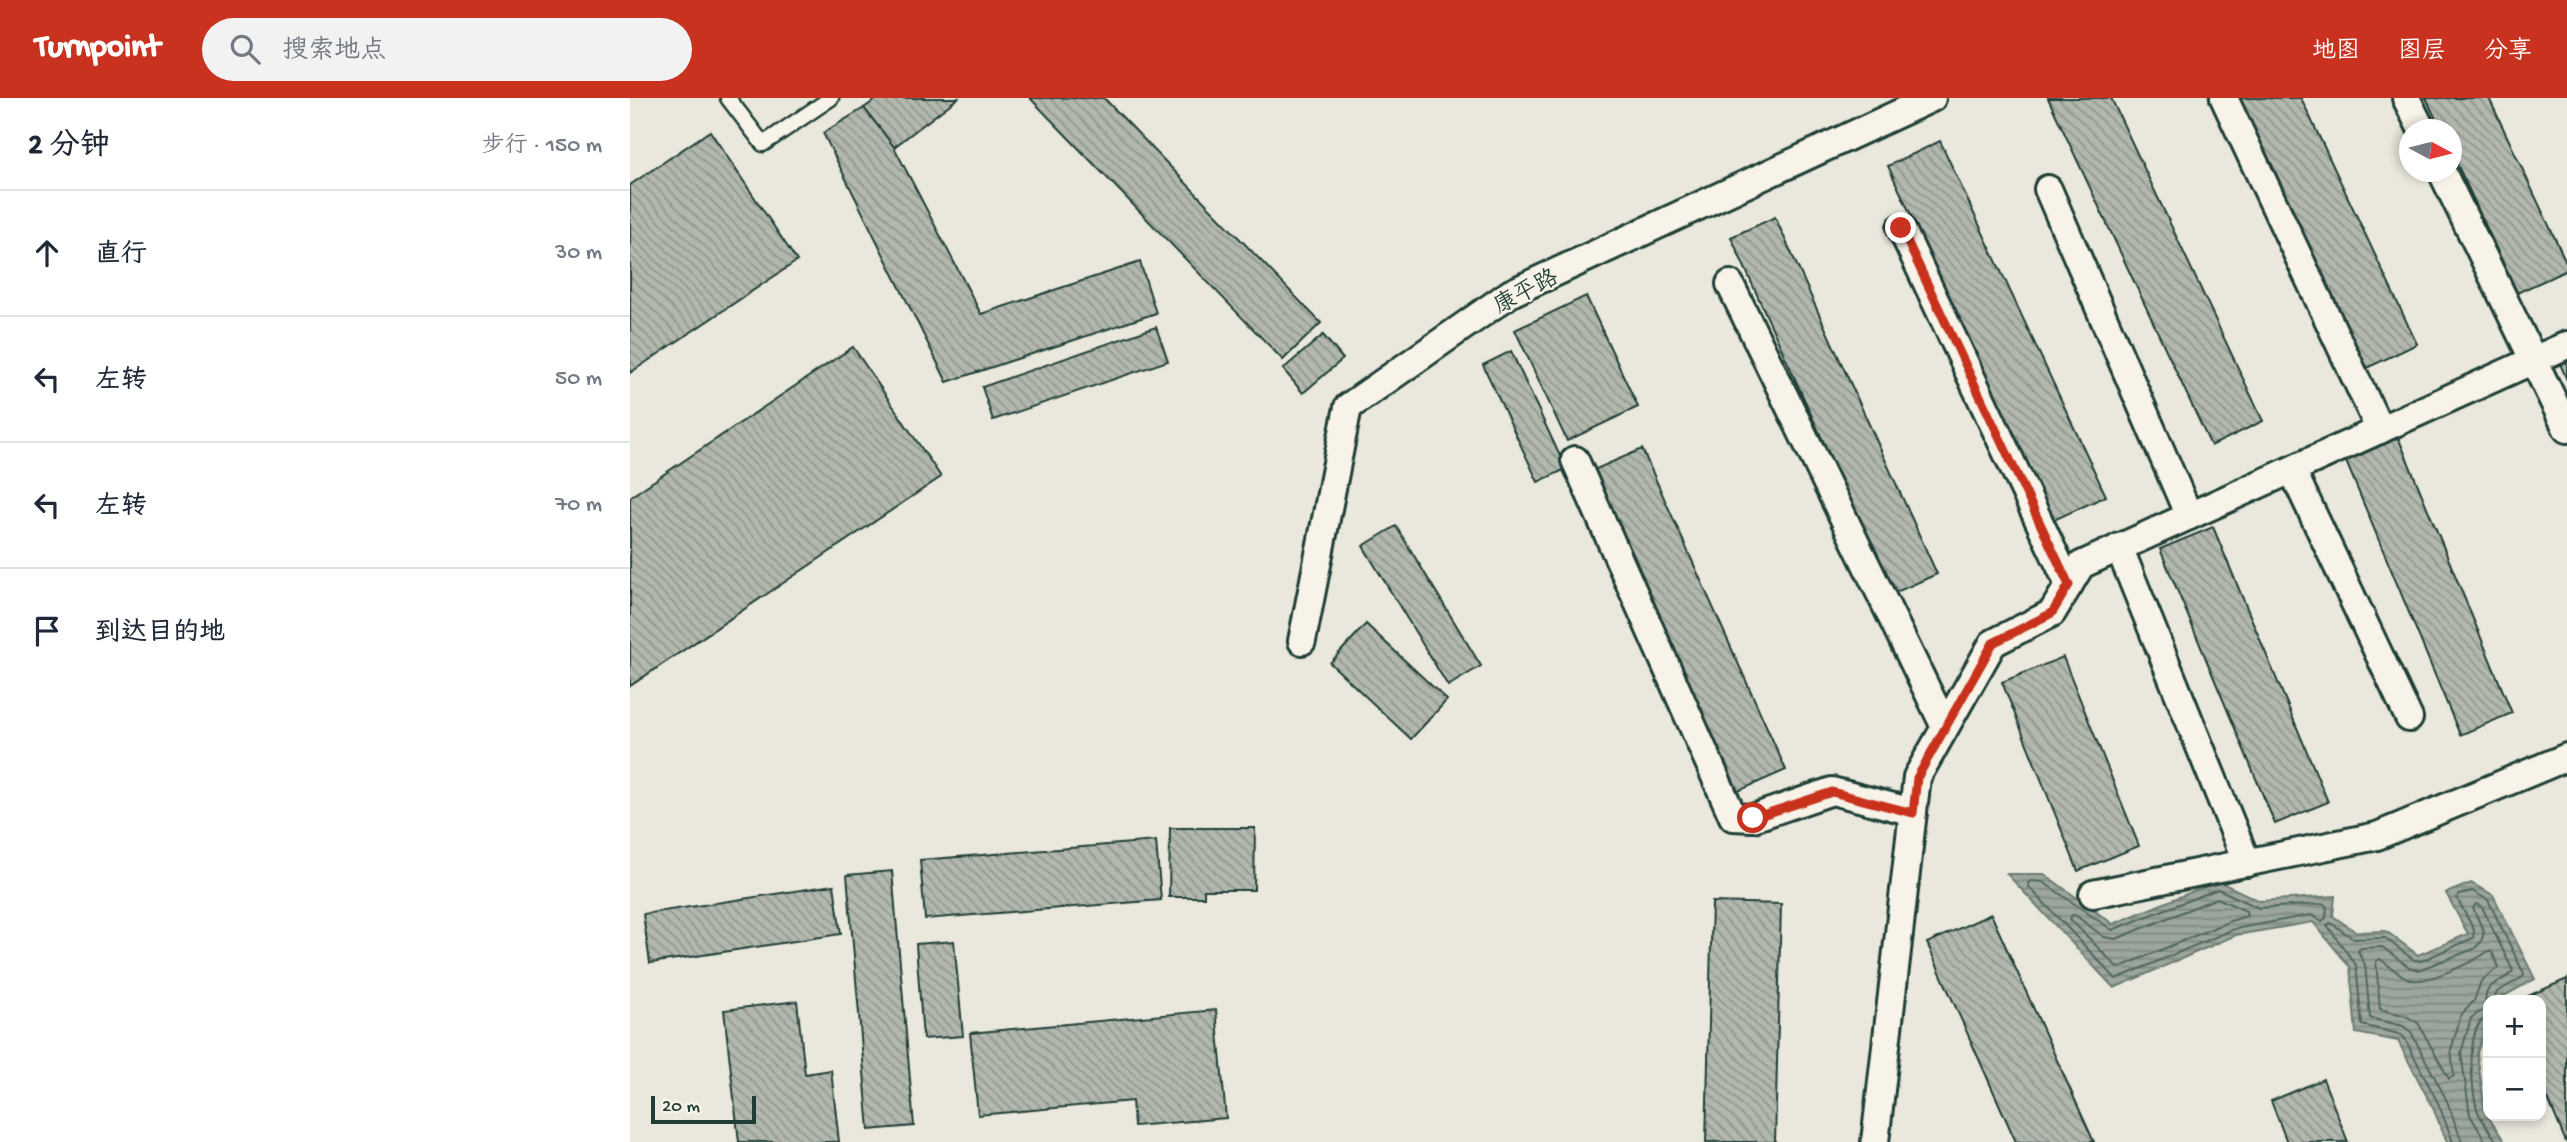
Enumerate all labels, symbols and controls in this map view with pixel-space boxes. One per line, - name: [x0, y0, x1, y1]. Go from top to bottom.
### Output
- search box: [202, 18, 692, 81]
- text: Turnpoint: [35, 30, 160, 68]
- icon: search: [226, 30, 264, 68]
- text: 搜索地点: [282, 37, 386, 68]
- text: 地图: [2312, 38, 2360, 67]
- text: 图层: [2398, 38, 2446, 67]
- text: 分享: [2484, 38, 2532, 67]
- north arrow: [2399, 119, 2462, 182]
- text: 2 分钟: [28, 130, 110, 165]
- text: 步行 · 150 m: [482, 133, 602, 160]
- route end: [1885, 212, 1916, 243]
- icon: ahead: [28, 234, 66, 272]
- text: 30 m: [555, 240, 602, 267]
- text: 直行: [95, 241, 147, 272]
- street label: 康平路: [1489, 264, 1563, 321]
- icon: left: [28, 360, 66, 398]
- text: 50 m: [555, 366, 602, 393]
- text: 左转: [95, 367, 147, 398]
- icon: left: [28, 486, 66, 524]
- text: 70 m: [555, 492, 602, 519]
- text: 左转: [95, 493, 147, 524]
- icon: arrive: [28, 612, 66, 650]
- text: 到达目的地: [95, 619, 225, 650]
- route start: [1737, 802, 1768, 833]
- map controls: [2483, 995, 2546, 1121]
- button: +: [2483, 995, 2546, 1058]
- button: −: [2483, 1058, 2546, 1121]
- scale bar: [651, 1093, 756, 1125]
- text: 20 m: [662, 1096, 700, 1119]

